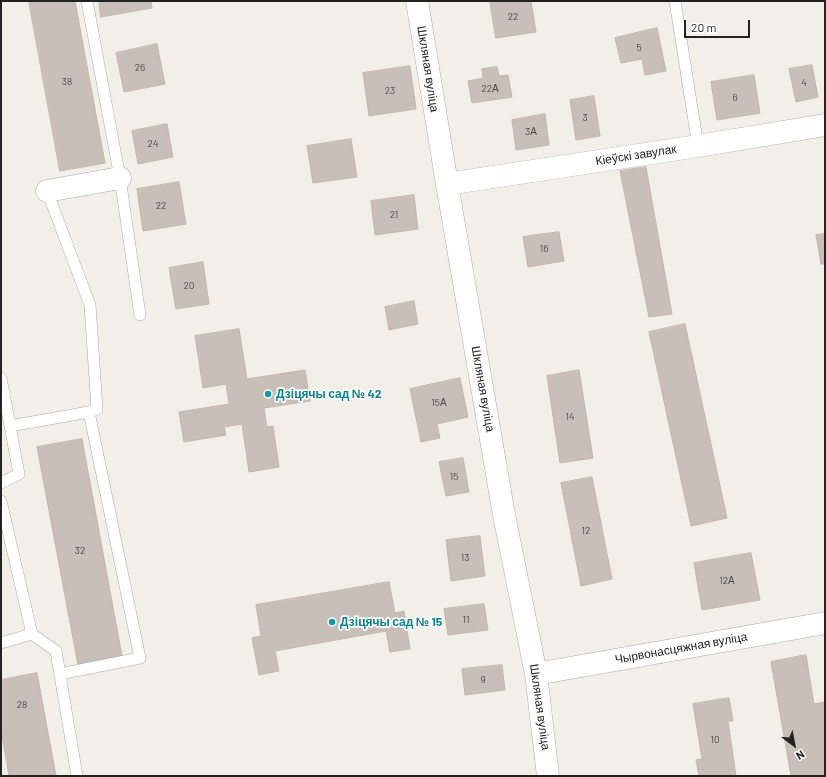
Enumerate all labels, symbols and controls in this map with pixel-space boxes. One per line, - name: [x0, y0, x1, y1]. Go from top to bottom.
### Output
- house number: 22: [508, 11, 518, 23]
- scale bar: [686, 12, 752, 38]
- text: 20 m: [691, 20, 717, 34]
- street label: Шкляная вуліца: [414, 25, 442, 113]
- house number: 5: [636, 42, 642, 54]
- house number: 26: [135, 62, 145, 74]
- house number: 38: [62, 76, 72, 88]
- house number: 4: [801, 77, 807, 89]
- house number: 22А: [481, 83, 499, 95]
- house number: 23: [385, 85, 395, 97]
- house number: 6: [732, 92, 738, 104]
- house number: 3: [582, 112, 588, 124]
- house number: 3А: [525, 126, 537, 138]
- house number: 24: [148, 138, 158, 150]
- street label: Кіеўскі завулак: [595, 142, 677, 168]
- house number: 22: [156, 200, 166, 212]
- house number: 21: [390, 209, 398, 221]
- house number: 16: [540, 243, 548, 255]
- house number: 20: [183, 280, 195, 292]
- street label: Шкляная вуліца: [468, 345, 498, 433]
- place label: Дзіцячы сад № 42: [276, 387, 381, 401]
- marker: Дзіцячы сад № 42: [263, 389, 273, 399]
- house number: 15А: [431, 397, 447, 409]
- house number: 14: [565, 411, 575, 423]
- house number: 15: [450, 471, 458, 483]
- house number: 12: [582, 525, 590, 537]
- house number: 32: [75, 545, 85, 557]
- house number: 13: [461, 552, 469, 564]
- house number: 12А: [719, 575, 735, 587]
- house number: 11: [462, 614, 470, 626]
- place label: Дзіцячы сад № 15: [340, 615, 442, 629]
- marker: Дзіцячы сад № 15: [327, 617, 337, 627]
- street label: Чырвонасцяжная вуліца: [614, 629, 748, 667]
- street label: Шкляная вуліца: [527, 663, 553, 751]
- house number: 9: [480, 674, 486, 686]
- house number: 28: [17, 699, 27, 711]
- north arrow: [774, 725, 814, 765]
- house number: 10: [710, 734, 720, 746]
- text: N: [794, 748, 807, 763]

